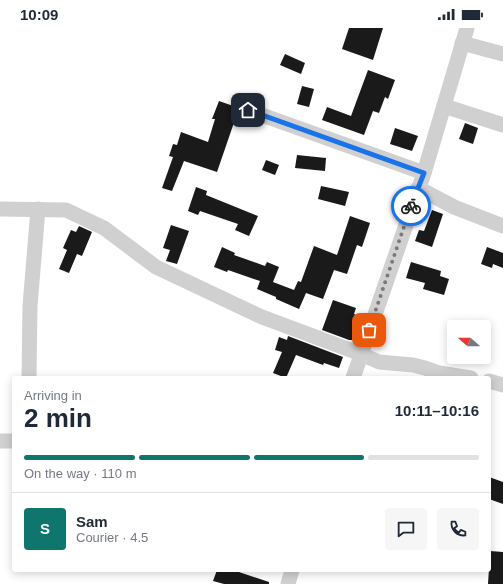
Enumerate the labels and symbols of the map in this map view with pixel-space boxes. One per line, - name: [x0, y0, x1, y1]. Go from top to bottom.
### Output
- pin: [231, 93, 265, 127]
- courier: [391, 186, 431, 226]
- pin: [352, 313, 386, 347]
- north arrow: [447, 320, 491, 364]

